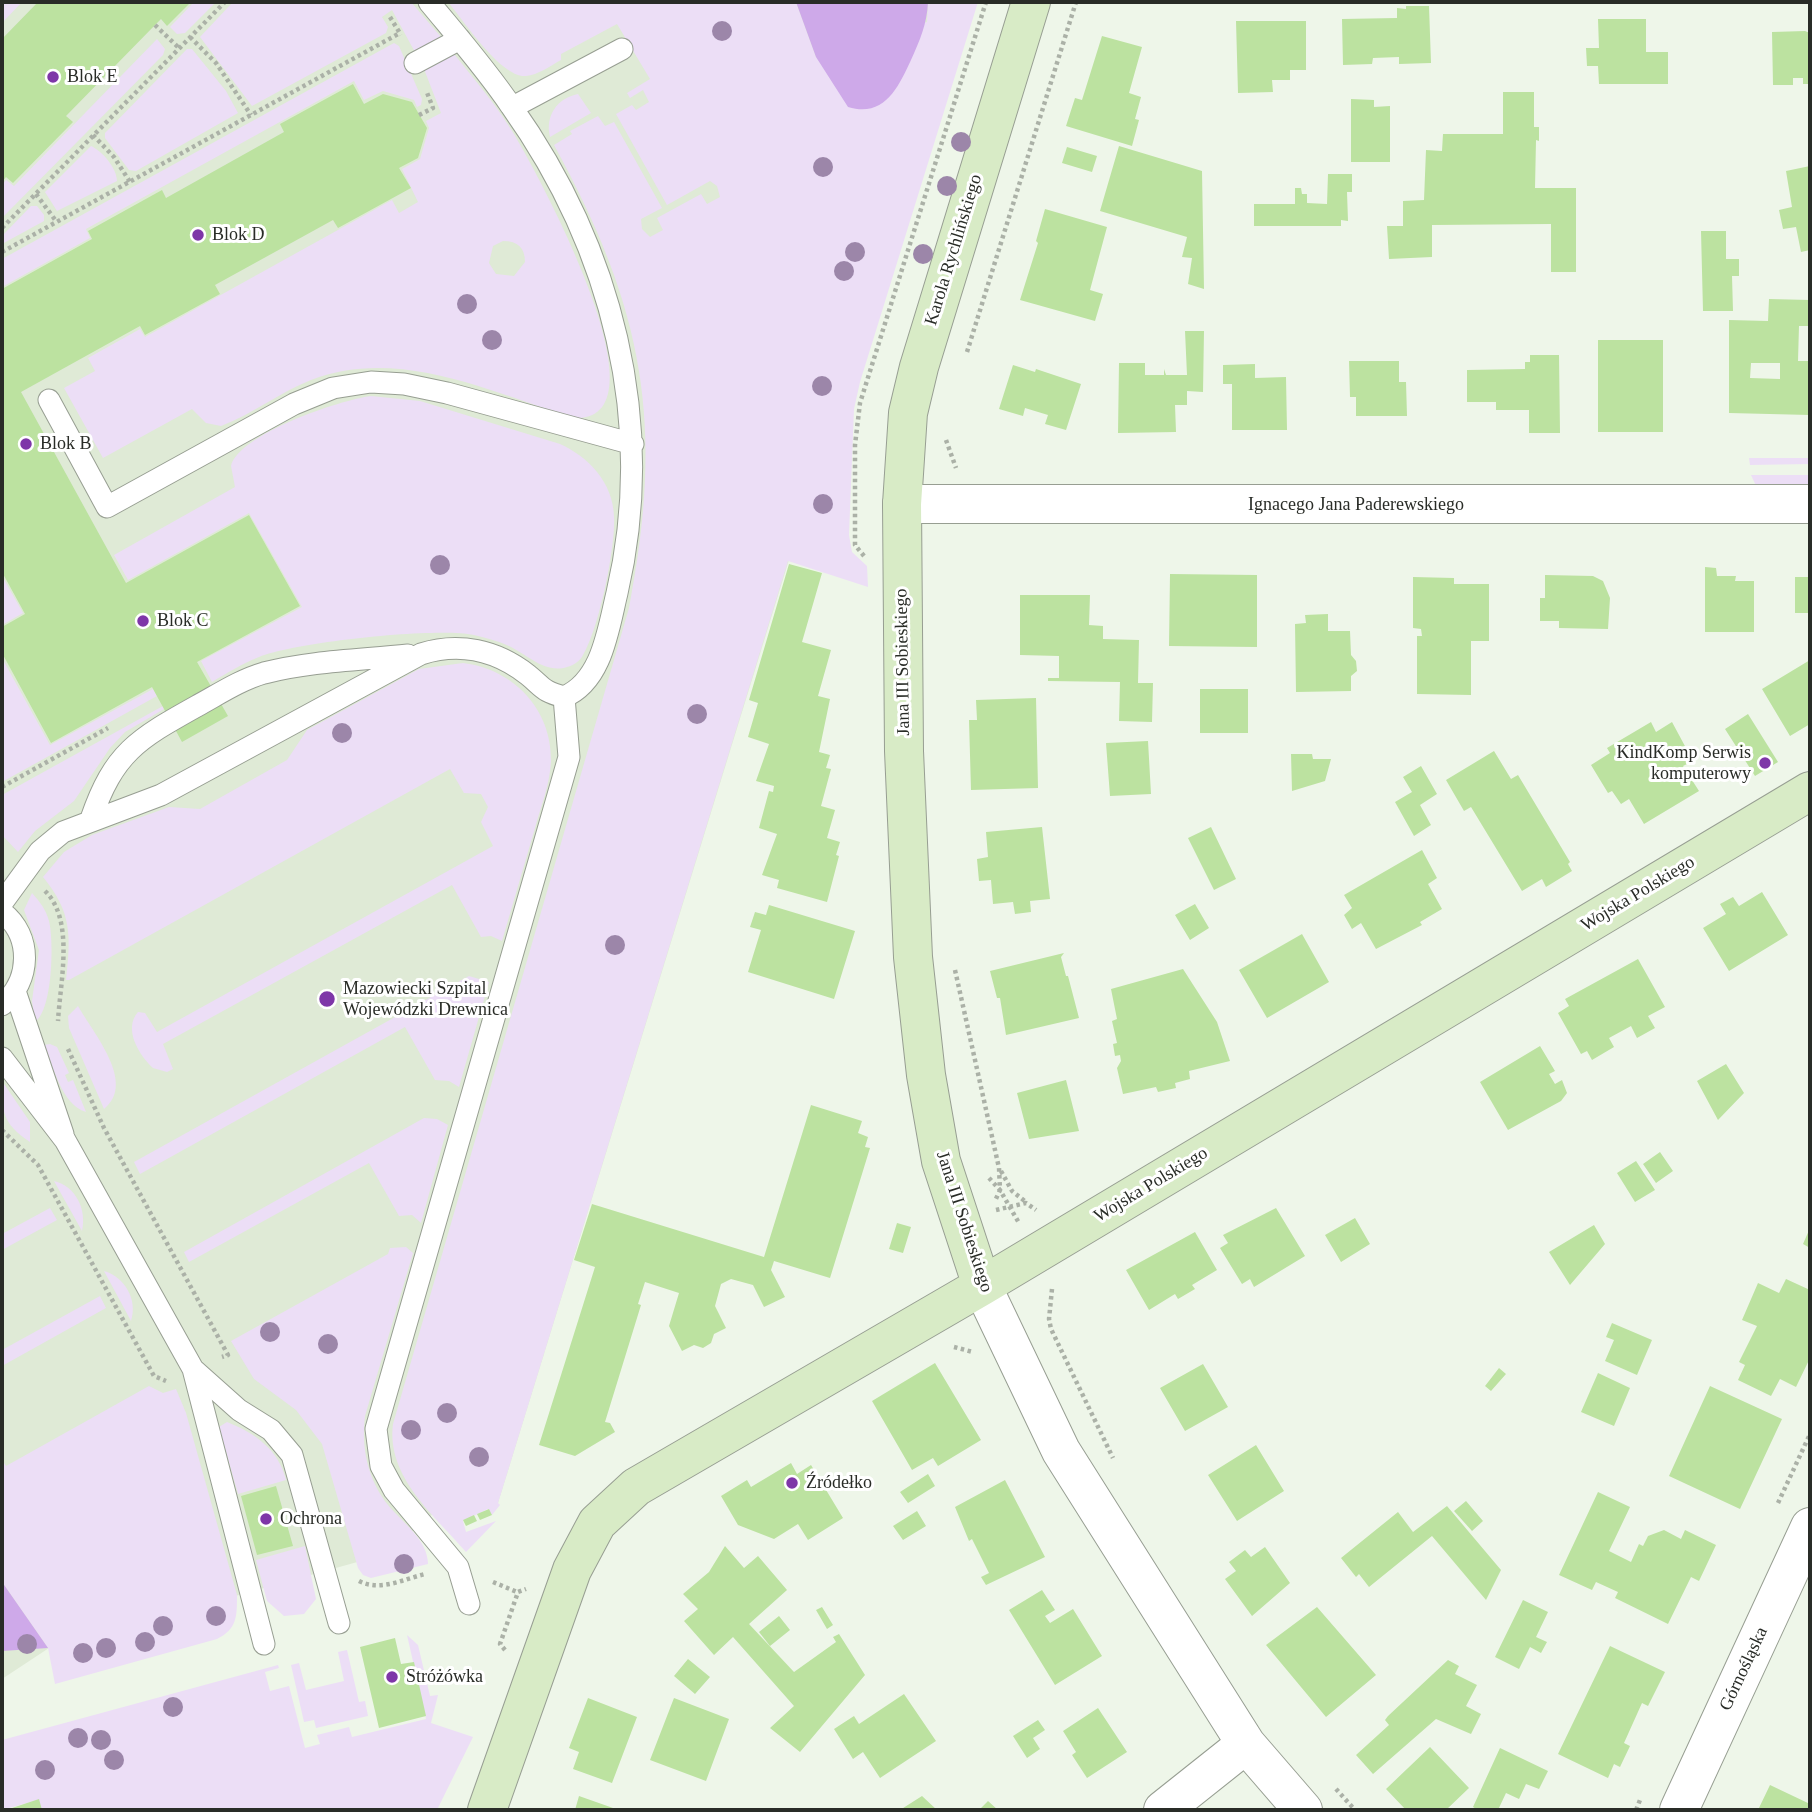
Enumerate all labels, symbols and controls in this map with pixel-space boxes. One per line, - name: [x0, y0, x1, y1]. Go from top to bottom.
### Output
- place label: Blok E: [67, 66, 118, 88]
- marker: Blok E: [45, 69, 61, 85]
- street label: Karola Rychlińskiego: [921, 172, 987, 328]
- place label: Blok D: [212, 224, 265, 246]
- marker: Blok D: [190, 227, 206, 243]
- place label: Blok B: [40, 433, 92, 455]
- marker: Blok B: [18, 436, 34, 452]
- street label: Ignacego Jana Paderewskiego: [1248, 494, 1464, 516]
- street label: Jana III Sobieskiego: [891, 588, 915, 736]
- place label: Blok C: [157, 610, 209, 632]
- marker: Blok C: [135, 613, 151, 629]
- place label: KindKomp Serwis komputerowy: [1617, 742, 1751, 784]
- marker: KindKomp Serwis komputerowy: [1757, 755, 1773, 771]
- street label: Wojska Polskiego: [1577, 852, 1699, 936]
- place label: Mazowiecki Szpital Wojewódzki Drewnica: [343, 978, 508, 1020]
- marker: Mazowiecki Szpital Wojewódzki Drewnica: [317, 989, 337, 1009]
- street label: Wojska Polskiego: [1090, 1143, 1212, 1227]
- street label: Jana III Sobieskiego: [931, 1149, 997, 1295]
- place label: Źródełko: [806, 1472, 872, 1494]
- marker: Źródełko: [784, 1475, 800, 1491]
- place label: Ochrona: [280, 1508, 342, 1530]
- marker: Ochrona: [258, 1511, 274, 1527]
- street label: Górnośląska: [1715, 1624, 1773, 1714]
- place label: Stróżówka: [406, 1666, 483, 1688]
- marker: Stróżówka: [384, 1669, 400, 1685]

